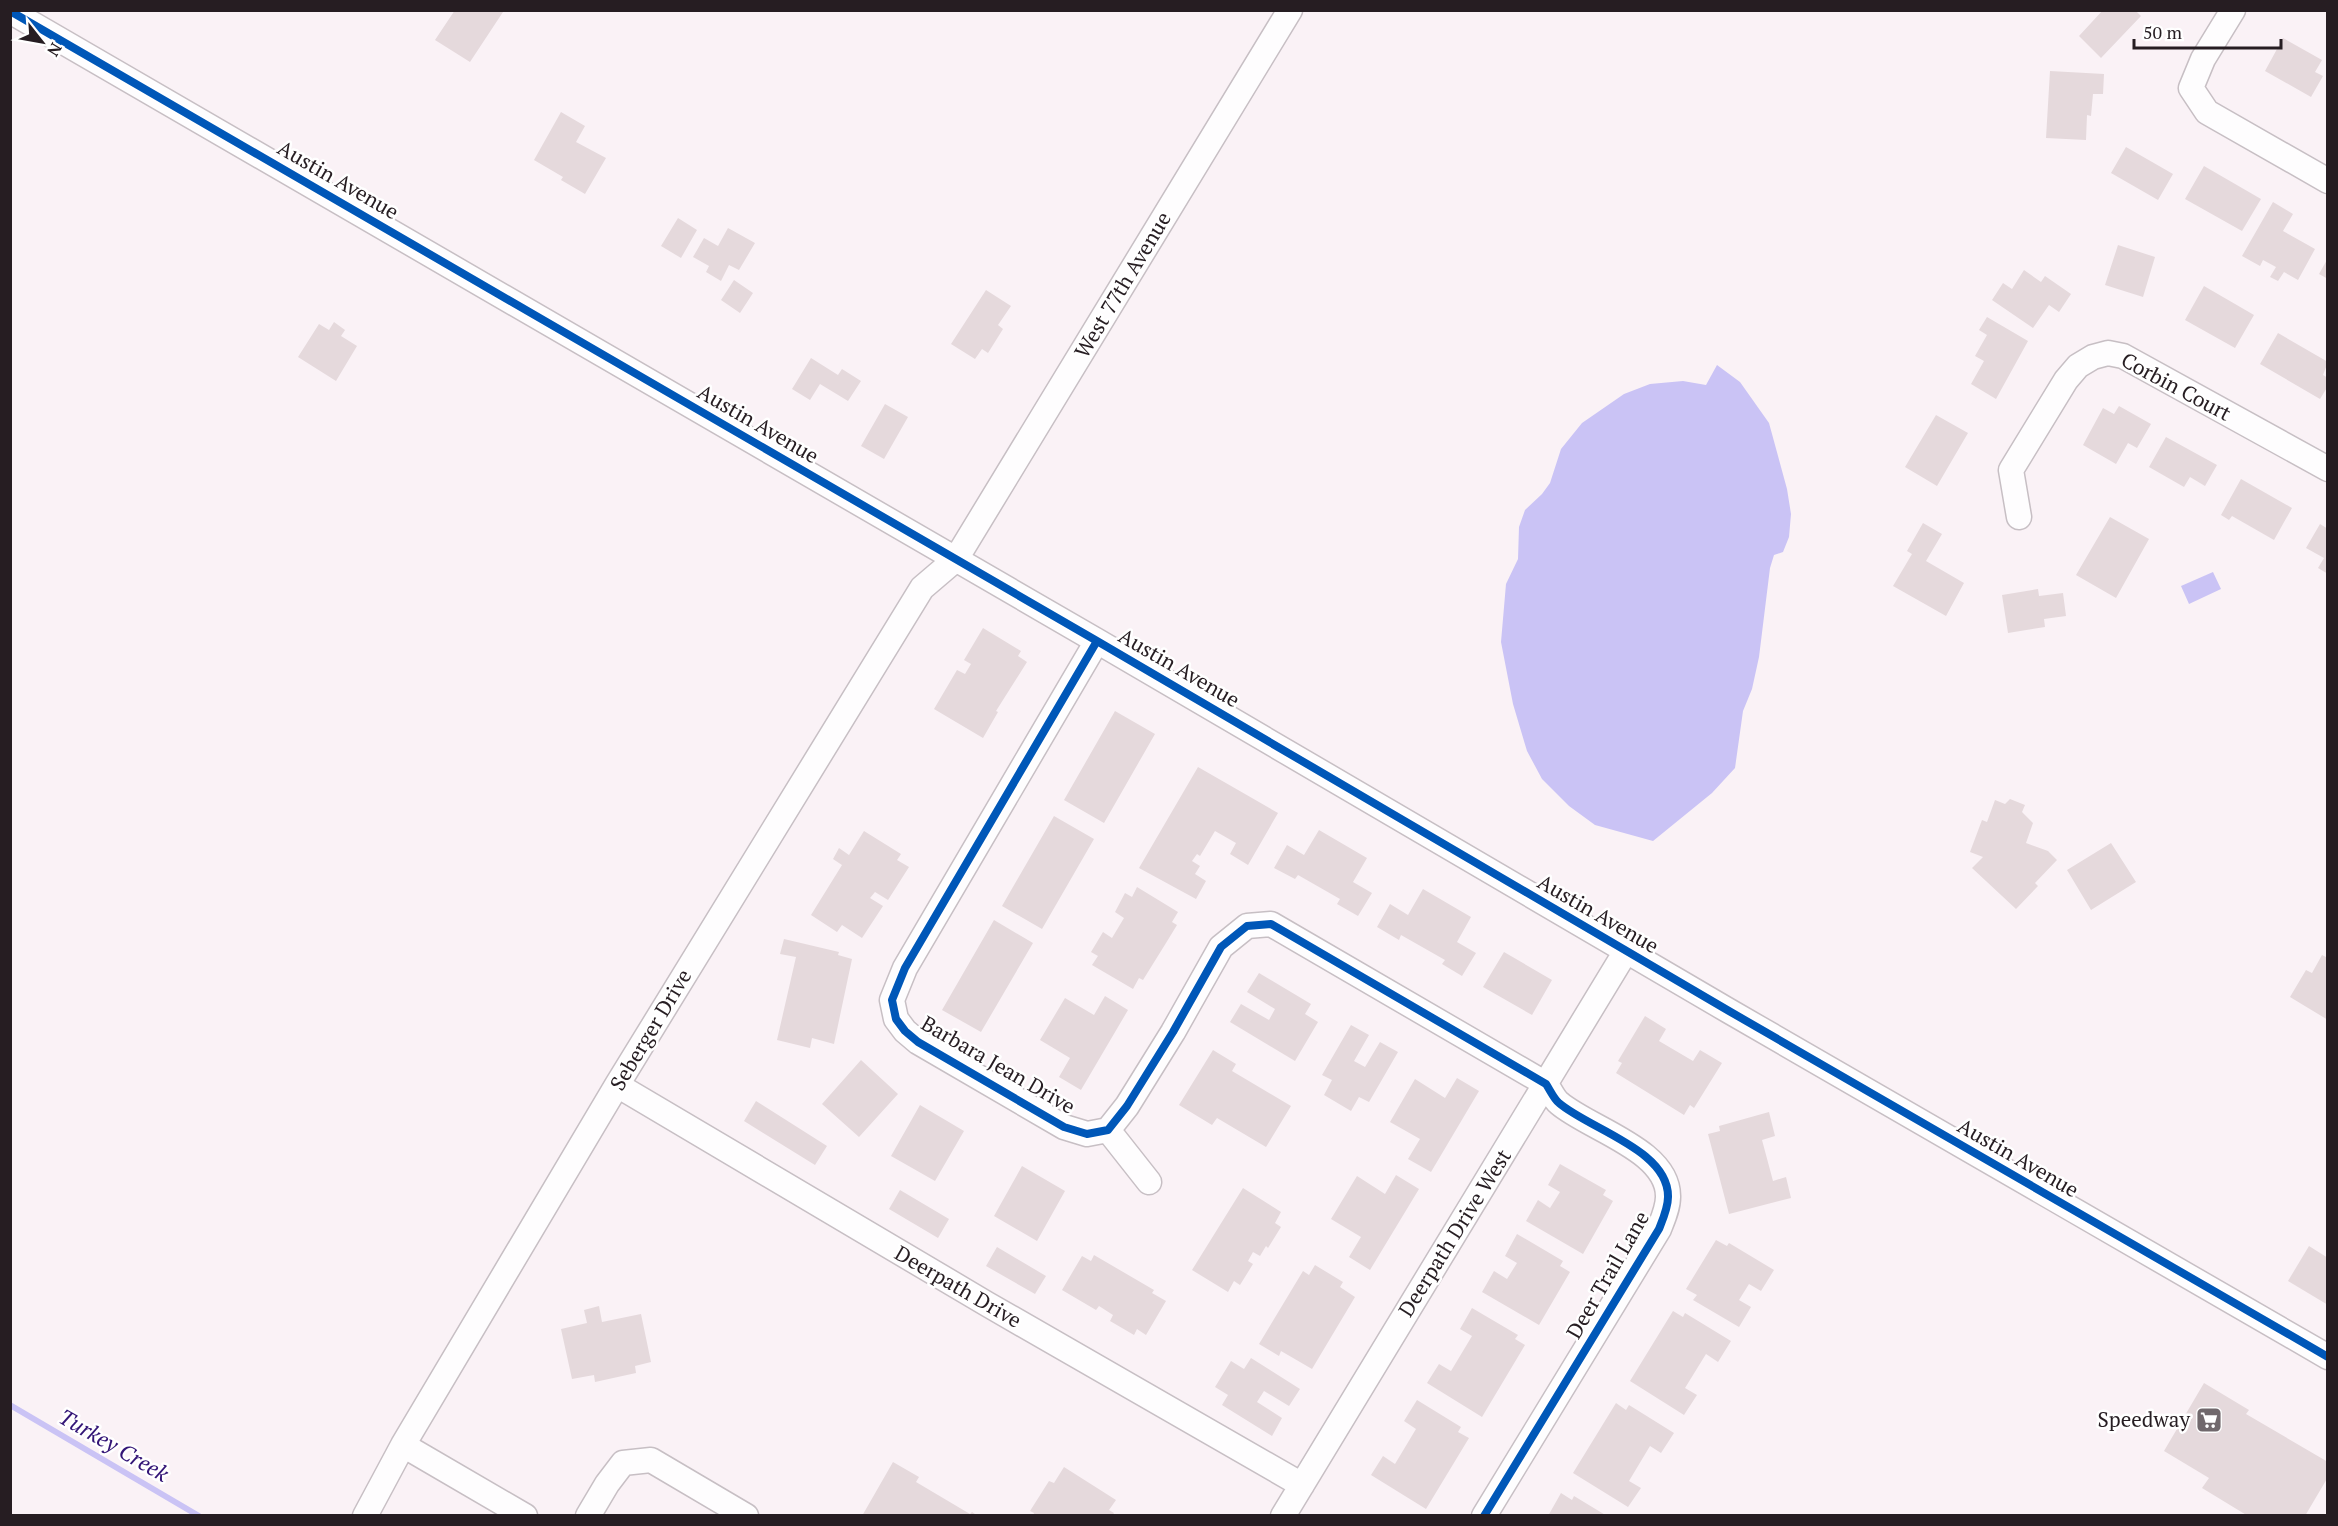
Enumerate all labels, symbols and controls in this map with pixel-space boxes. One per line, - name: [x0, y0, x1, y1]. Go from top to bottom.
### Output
- north arrow: [12, 12, 72, 72]
- scale bar: [2134, 12, 2281, 50]
- text: 50 m: [2143, 20, 2183, 44]
- text: N: [42, 39, 67, 61]
- street label: Austin Avenue: [273, 133, 404, 225]
- street label: West 77th Avenue: [1067, 206, 1177, 363]
- street label: Corbin Court: [2117, 345, 2236, 427]
- street label: Austin Avenue: [693, 377, 824, 469]
- street label: Austin Avenue: [1114, 621, 1245, 713]
- street label: Austin Avenue: [1533, 867, 1664, 959]
- street label: Seberger Drive: [603, 964, 697, 1095]
- street label: Barbara Jean Drive: [916, 1009, 1081, 1120]
- street label: Austin Avenue: [1953, 1111, 2084, 1203]
- street label: Deerpath Drive West: [1391, 1143, 1517, 1322]
- street label: Deer Trail Lane: [1559, 1206, 1655, 1343]
- street label: Deerpath Drive: [890, 1239, 1027, 1334]
- water label: Turkey Creek: [54, 1401, 175, 1488]
- place label: Speedway: [2098, 1405, 2190, 1433]
- supermarket icon: Speedway: [2194, 1405, 2224, 1435]

